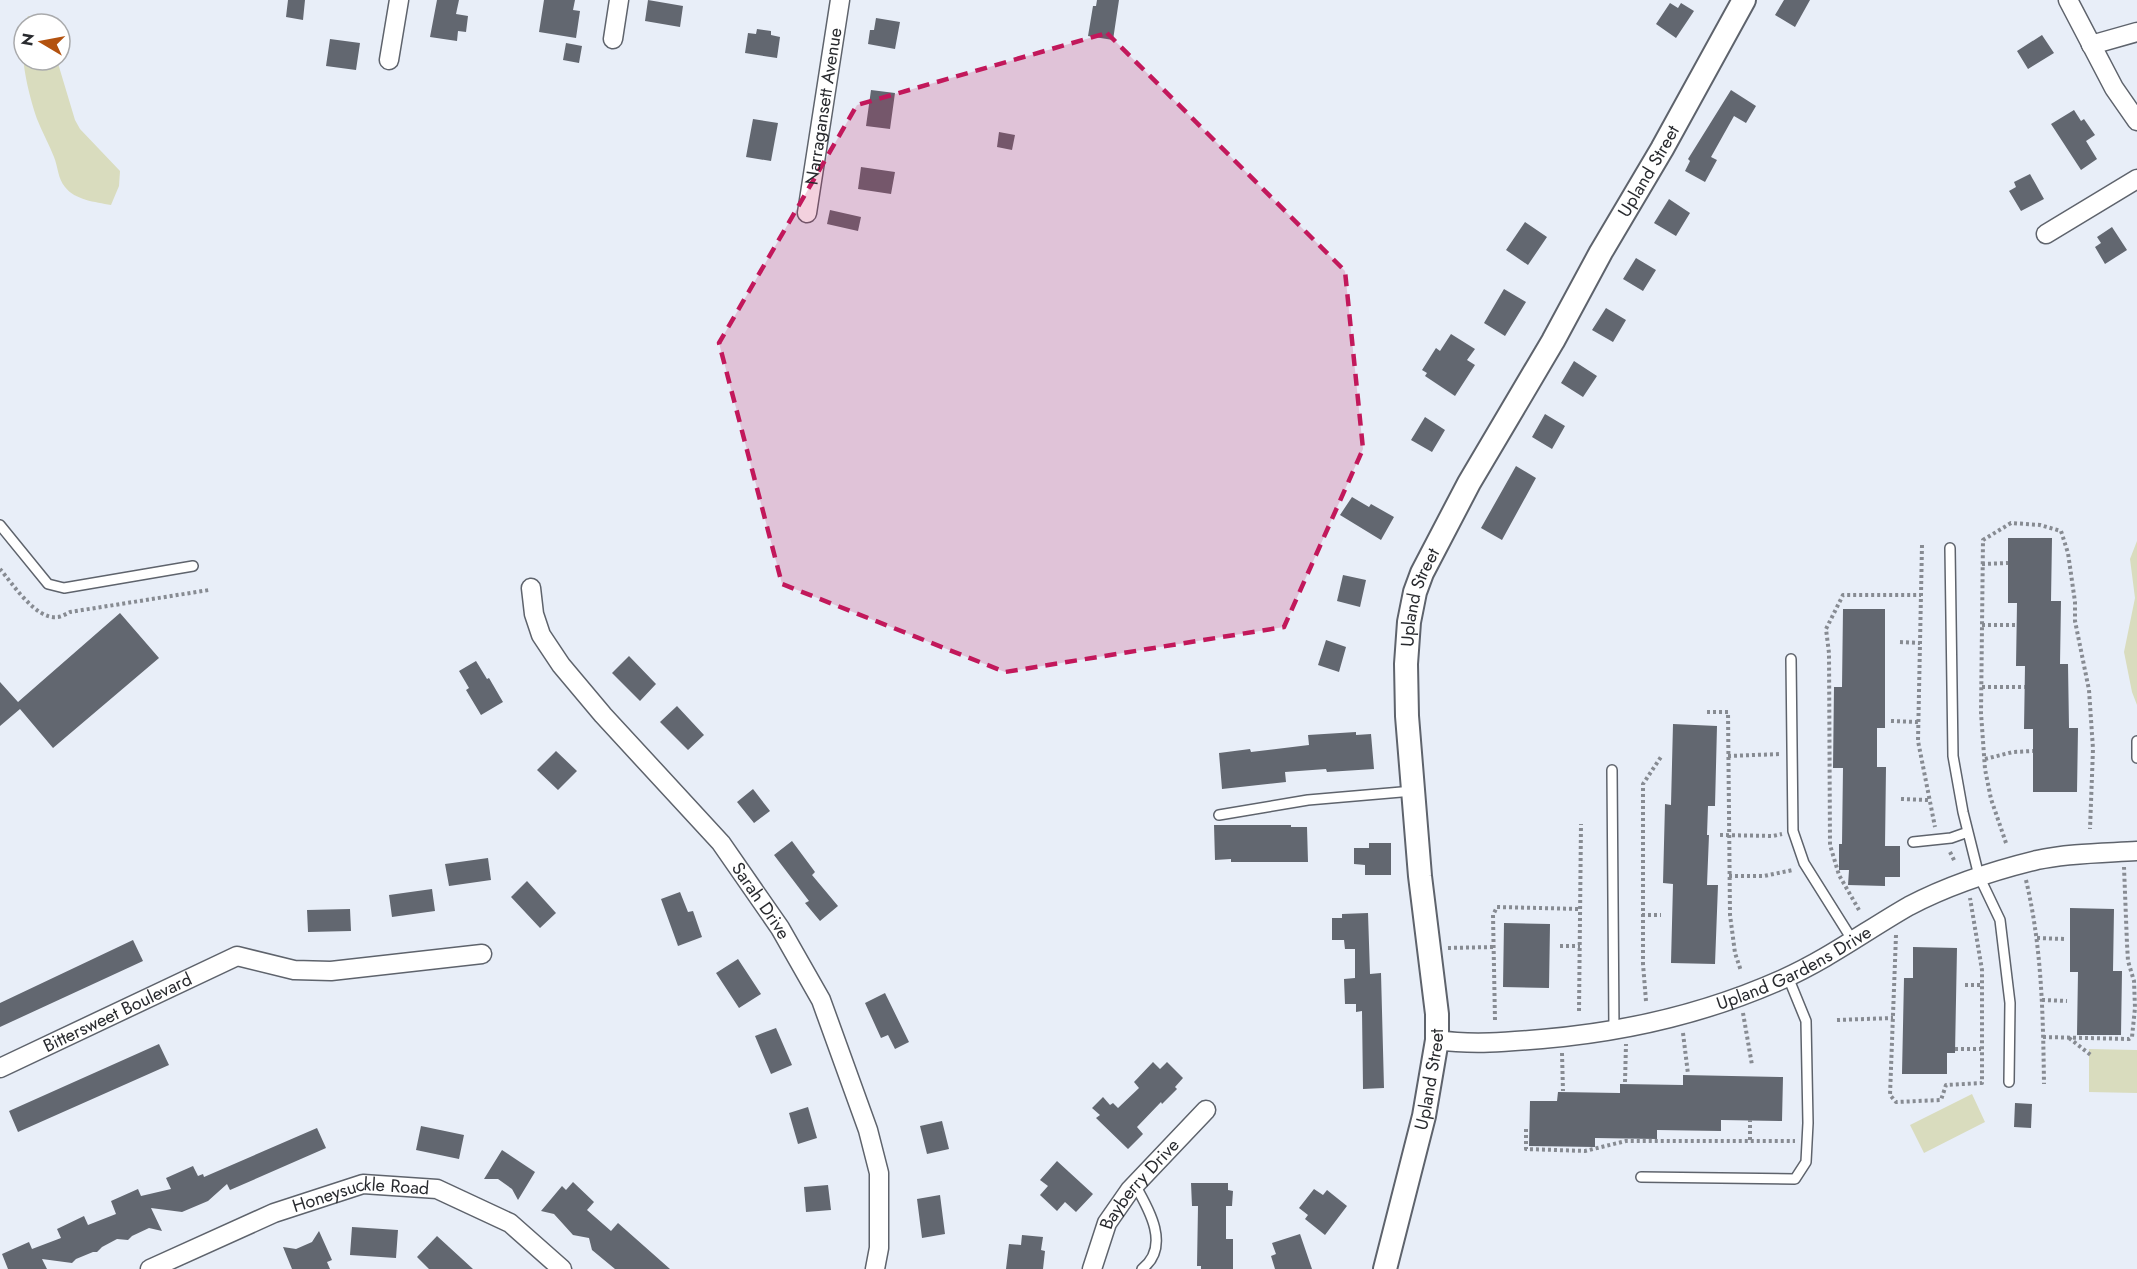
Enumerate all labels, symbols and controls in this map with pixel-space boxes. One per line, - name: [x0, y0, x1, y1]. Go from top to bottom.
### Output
- north arrow: [12, 12, 72, 72]
- street label: Narragansett Avenue: [799, 26, 849, 187]
- text: N: [15, 31, 40, 48]
- street label: Upland Street: [1612, 120, 1686, 222]
- street label: Upland Street: [1394, 543, 1446, 648]
- street label: Sarah Drive: [725, 857, 797, 944]
- street label: Upland Gardens Drive: [1713, 919, 1876, 1017]
- street label: Bittersweet Boulevard: [39, 966, 196, 1059]
- street label: Upland Street: [1408, 1028, 1450, 1133]
- street label: Bayberry Drive: [1093, 1133, 1185, 1232]
- street label: Honeysuckle Road: [289, 1171, 430, 1219]

